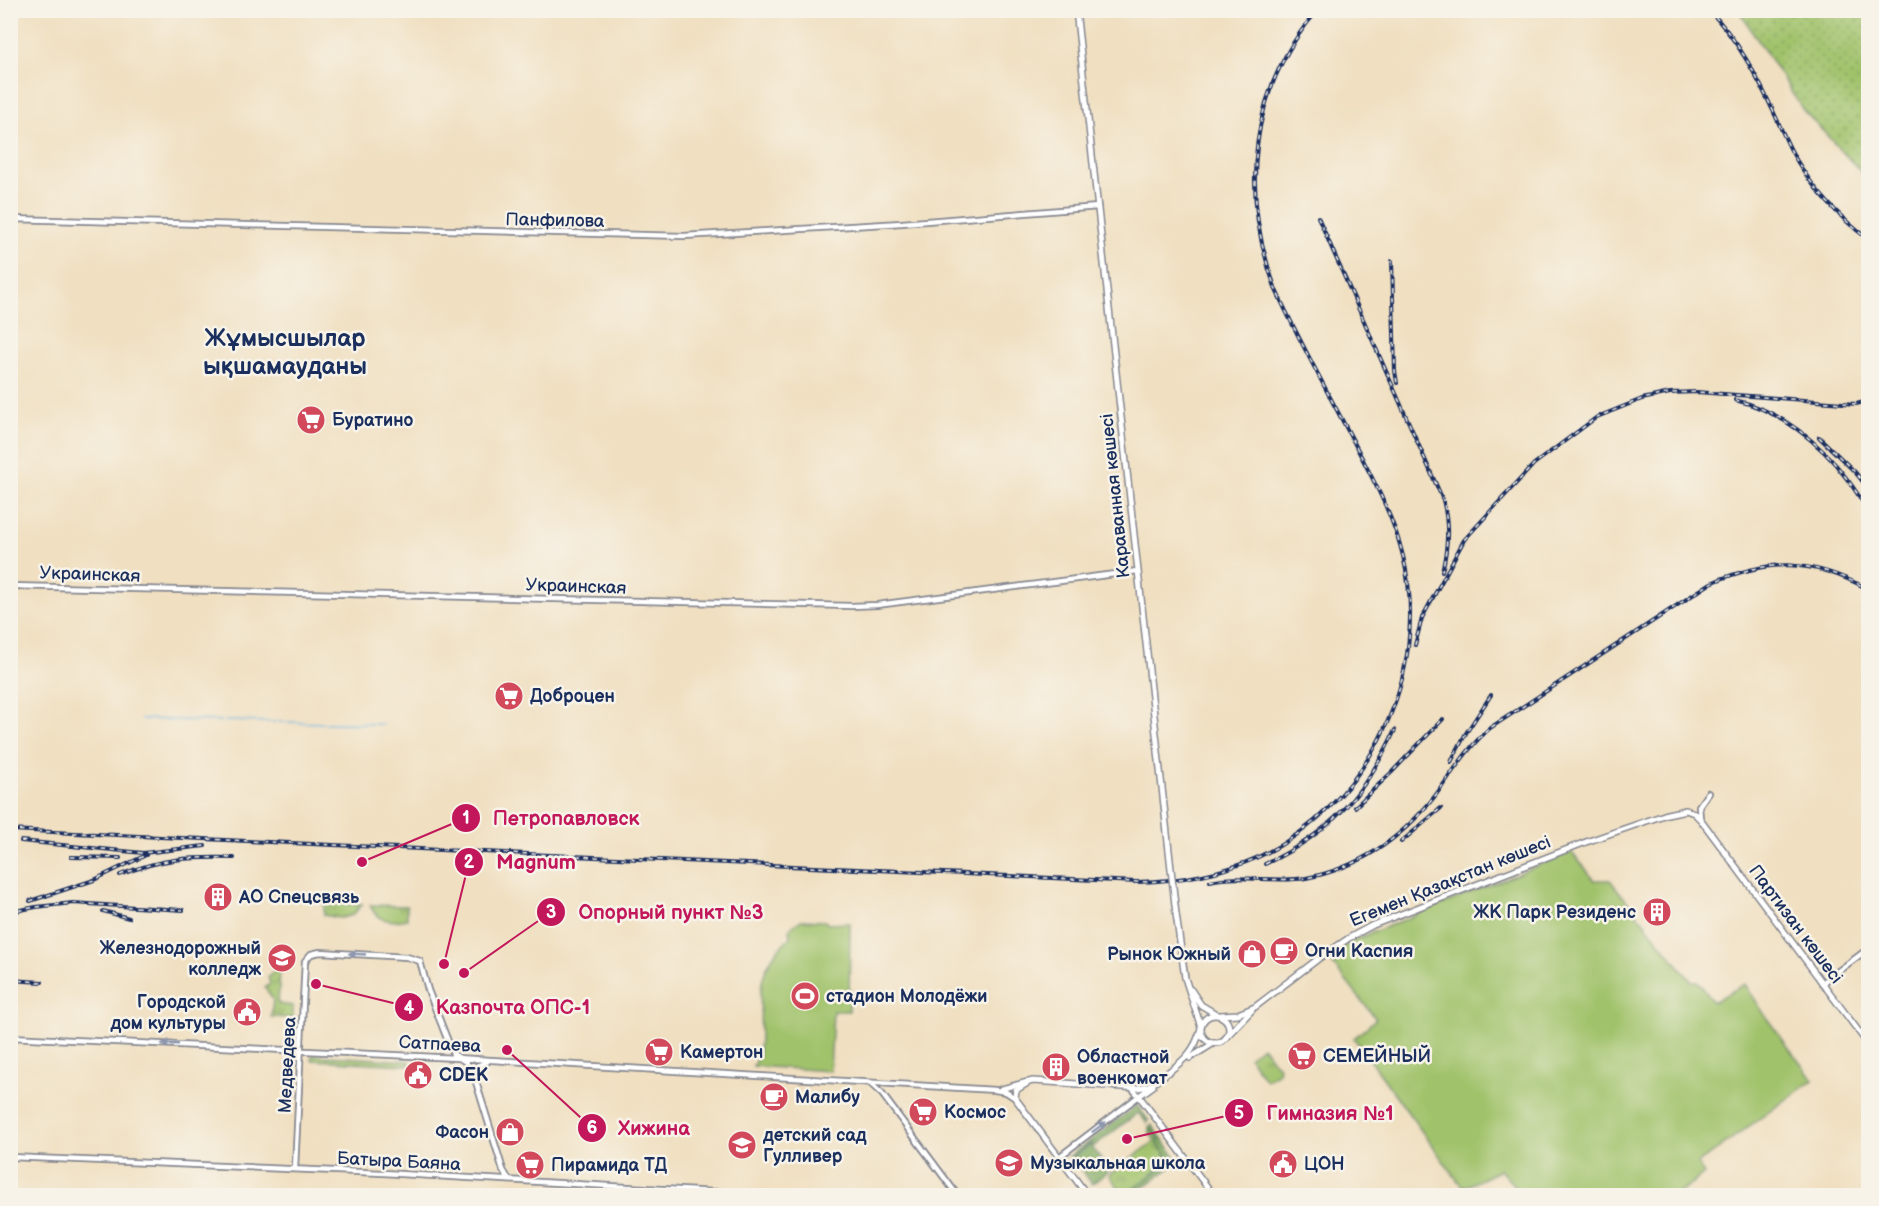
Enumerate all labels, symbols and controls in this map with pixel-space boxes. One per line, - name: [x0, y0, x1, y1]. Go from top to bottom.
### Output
- street label: Панфилова: [505, 209, 605, 232]
- district label: Жұмысшылар ықшамауданы: [203, 324, 367, 381]
- supermarket icon: Буратино: [295, 404, 327, 436]
- place label: Буратино: [332, 410, 414, 431]
- street label: Караванная көшесі: [1096, 413, 1135, 579]
- street label: Украинская: [39, 562, 141, 587]
- street label: Украинская: [525, 574, 627, 599]
- supermarket icon: Доброцен: [493, 680, 525, 712]
- place label: Доброцен: [530, 686, 615, 707]
- callout: Петропавловск: [451, 799, 652, 837]
- text: Петропавловск: [493, 807, 640, 831]
- text: 1: [462, 808, 470, 829]
- street label: Егемен Қазақстан көшесі: [1347, 832, 1554, 931]
- callout: Magnum: [454, 843, 588, 881]
- text: Magnum: [496, 851, 576, 875]
- text: 2: [464, 852, 475, 873]
- street label: Партизан көшесі: [1744, 861, 1847, 988]
- building icon: АО Спецсвязь: [202, 881, 234, 913]
- place label: АО Спецсвязь: [238, 887, 360, 908]
- callout: Опорный пункт №3: [536, 893, 775, 931]
- building icon: ЖК Парк Резиденс: [1641, 896, 1673, 928]
- text: Опорный пункт №3: [578, 901, 764, 925]
- text: 3: [546, 902, 556, 923]
- place label: ЖК Парк Резиденс: [1473, 902, 1636, 923]
- cafe icon: Огни Каспия: [1268, 935, 1300, 967]
- place label: Железнодорожный колледж: [99, 938, 261, 980]
- shop icon: Рынок Южный: [1236, 938, 1268, 970]
- place label: Огни Каспия: [1305, 941, 1413, 962]
- school or university icon: Железнодорожный колледж: [266, 942, 298, 974]
- place label: Рынок Южный: [1107, 944, 1231, 965]
- one-way arrow: [348, 950, 367, 959]
- sports icon: стадион Молодёжи: [789, 980, 821, 1012]
- place label: стадион Молодёжи: [826, 986, 987, 1007]
- callout: Казпочта ОПС-1: [394, 988, 602, 1026]
- place label: Городской дом культуры: [110, 992, 226, 1034]
- public building icon: Городской дом культуры: [231, 996, 263, 1028]
- text: Казпочта ОПС-1: [436, 996, 590, 1020]
- text: 4: [404, 998, 415, 1019]
- street label: Медведева: [274, 1016, 301, 1114]
- street label: Сатпаева: [398, 1032, 482, 1057]
- supermarket icon: Камертон: [643, 1036, 675, 1068]
- one-way arrow: [160, 1039, 179, 1048]
- supermarket icon: СЕМЕЙНЫЙ: [1286, 1040, 1318, 1072]
- place label: Камертон: [680, 1042, 763, 1063]
- place label: СЕМЕЙНЫЙ: [1323, 1044, 1431, 1067]
- place label: Областной военкомат: [1077, 1047, 1169, 1089]
- building icon: Областной военкомат: [1040, 1051, 1072, 1083]
- public building icon: CDEK: [402, 1059, 434, 1091]
- place label: CDEK: [439, 1065, 488, 1086]
- cafe icon: Малибу: [758, 1081, 790, 1113]
- place label: Малибу: [795, 1087, 860, 1108]
- callout: Гимназия №1: [1224, 1094, 1406, 1132]
- supermarket icon: Космос: [907, 1096, 939, 1128]
- place label: Космос: [944, 1102, 1006, 1123]
- text: Гимназия №1: [1266, 1102, 1394, 1126]
- text: 5: [1234, 1103, 1244, 1124]
- callout: Хижина: [577, 1109, 702, 1147]
- shop icon: Фасон: [494, 1116, 526, 1148]
- text: Хижина: [617, 1117, 690, 1141]
- text: 6: [587, 1118, 598, 1139]
- one-way arrow: [1092, 1121, 1107, 1133]
- place label: Фасон: [436, 1122, 489, 1143]
- place label: детский сад Гулливер: [762, 1125, 867, 1167]
- school or university icon: детский сад Гулливер: [726, 1129, 758, 1161]
- school or university icon: Музыкальная школа: [993, 1147, 1025, 1179]
- street label: Батыра Баяна: [337, 1148, 462, 1175]
- public building icon: ЦОН: [1267, 1148, 1299, 1180]
- supermarket icon: Пирамида ТД: [514, 1149, 546, 1181]
- place label: Музыкальная школа: [1030, 1153, 1206, 1174]
- place label: ЦОН: [1304, 1154, 1345, 1175]
- place label: Пирамида ТД: [551, 1155, 668, 1176]

